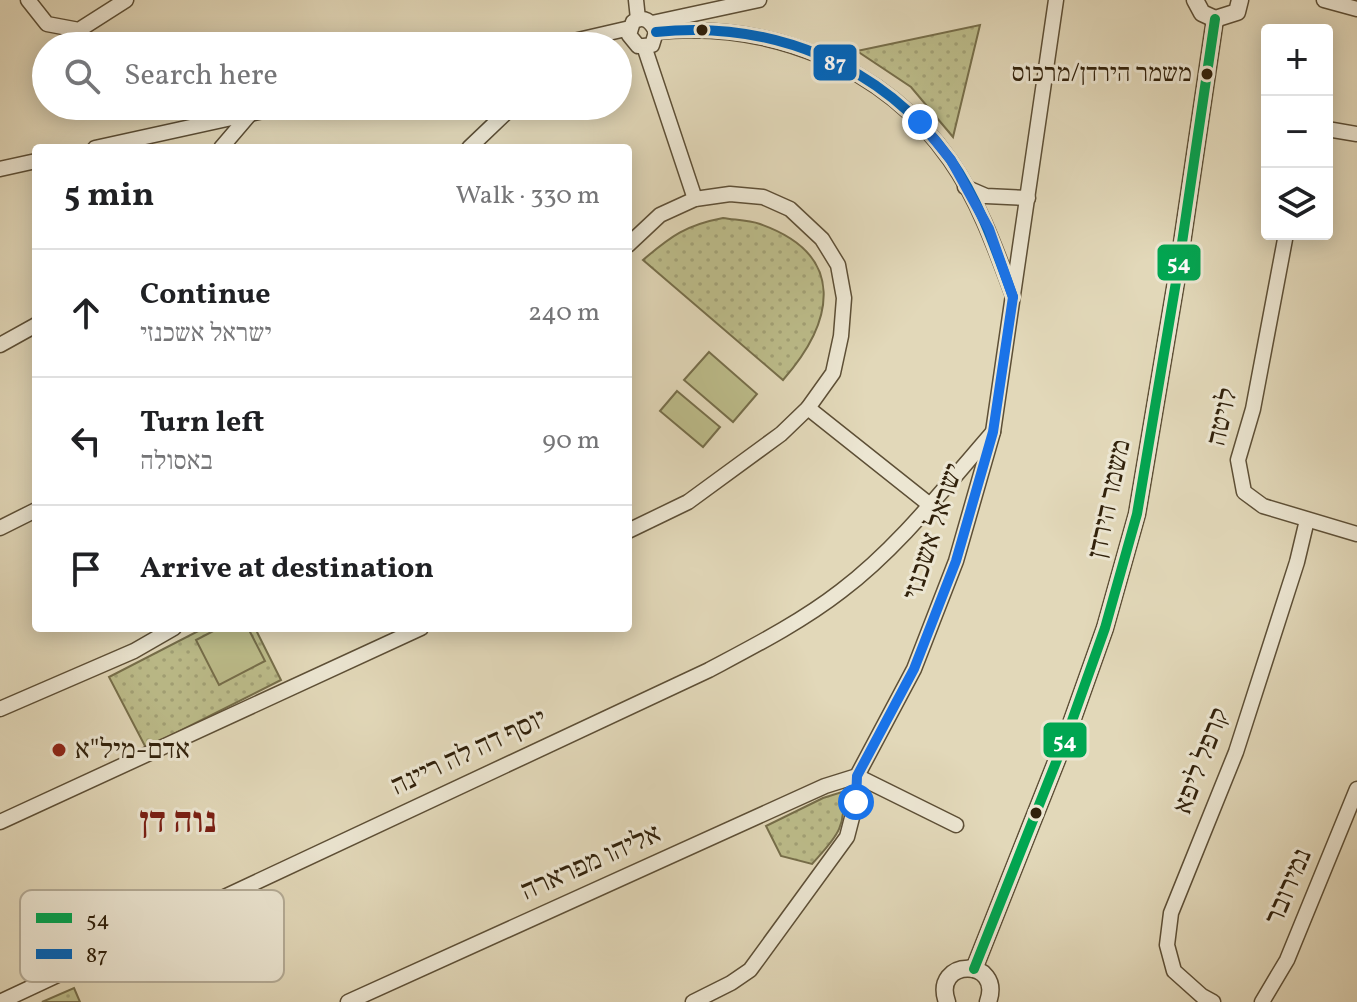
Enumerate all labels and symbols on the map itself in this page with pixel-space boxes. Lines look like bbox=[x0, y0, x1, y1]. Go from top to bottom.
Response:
unlabelled marker bbox=[694, 22, 710, 38]
line badge: 87 bbox=[812, 43, 858, 82]
text: 87 bbox=[824, 49, 846, 80]
place label: משמר הירדן/מרכוס bbox=[1012, 56, 1192, 92]
marker: משמר הירדן/מרכוס bbox=[1199, 66, 1215, 82]
route end bbox=[902, 104, 938, 140]
line badge: 54 bbox=[1156, 243, 1202, 282]
text: 54 bbox=[1167, 249, 1191, 280]
street label: לויטה bbox=[1197, 384, 1249, 450]
street label: משמר הירדן bbox=[1078, 436, 1142, 562]
street label: ישראל אשכנזי bbox=[894, 459, 974, 605]
street label: יוסף דה לה ריינה bbox=[385, 700, 553, 806]
street label: קרפל ליפא bbox=[1164, 702, 1240, 820]
line badge: 54 bbox=[1042, 721, 1088, 759]
text: 54 bbox=[1053, 727, 1077, 758]
place label: אדם-מיל"א bbox=[75, 731, 190, 770]
marker: אדם-מיל"א bbox=[50, 741, 68, 759]
route start bbox=[838, 784, 874, 820]
district label: נוה דן bbox=[139, 798, 217, 848]
unlabelled marker bbox=[1028, 805, 1044, 821]
street label: אליהו מפרארה bbox=[515, 815, 667, 911]
street label: נמירובר bbox=[1256, 843, 1322, 931]
legend bbox=[20, 890, 284, 982]
text: 54 bbox=[86, 905, 110, 936]
text: 87 bbox=[86, 941, 108, 972]

